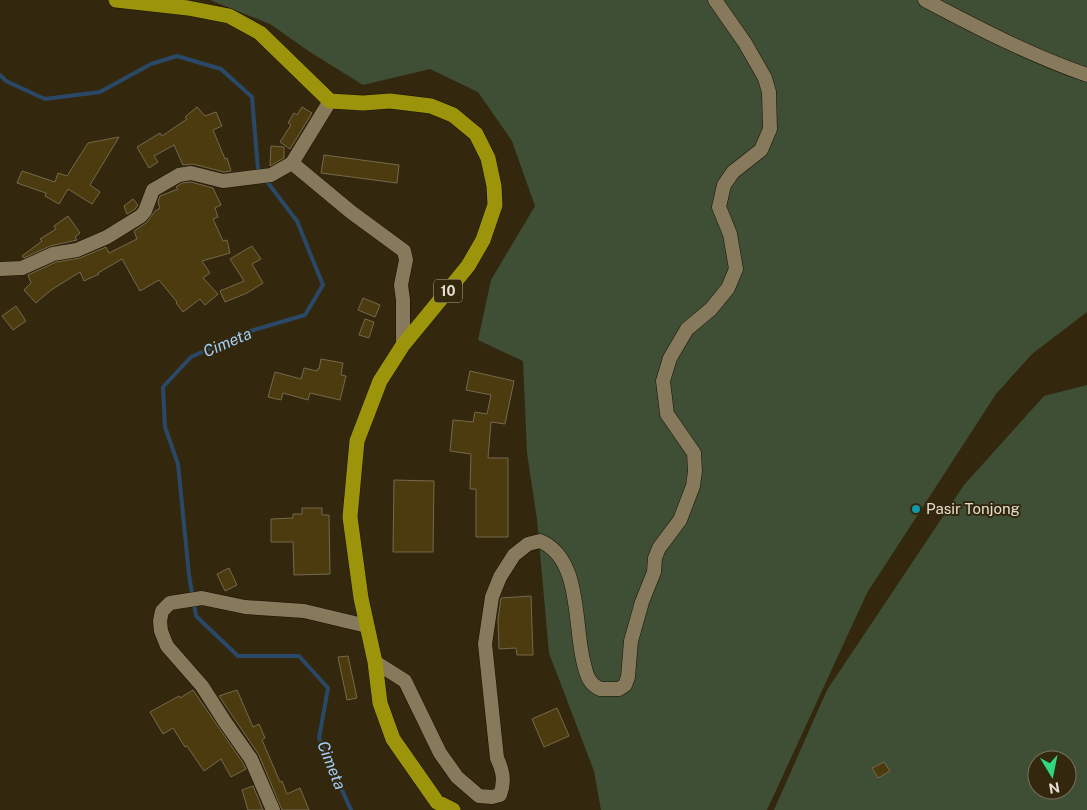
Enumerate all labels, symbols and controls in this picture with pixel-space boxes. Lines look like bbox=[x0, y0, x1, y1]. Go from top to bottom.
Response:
road number: 10 bbox=[434, 280, 462, 302]
water label: Cimeta bbox=[200, 324, 254, 361]
place label: Pasir Tonjong bbox=[926, 500, 1020, 517]
marker: Pasir Tonjong bbox=[910, 503, 922, 515]
water label: Cimeta bbox=[313, 738, 350, 792]
north arrow bbox=[1027, 750, 1077, 800]
text: N bbox=[1047, 779, 1061, 797]

